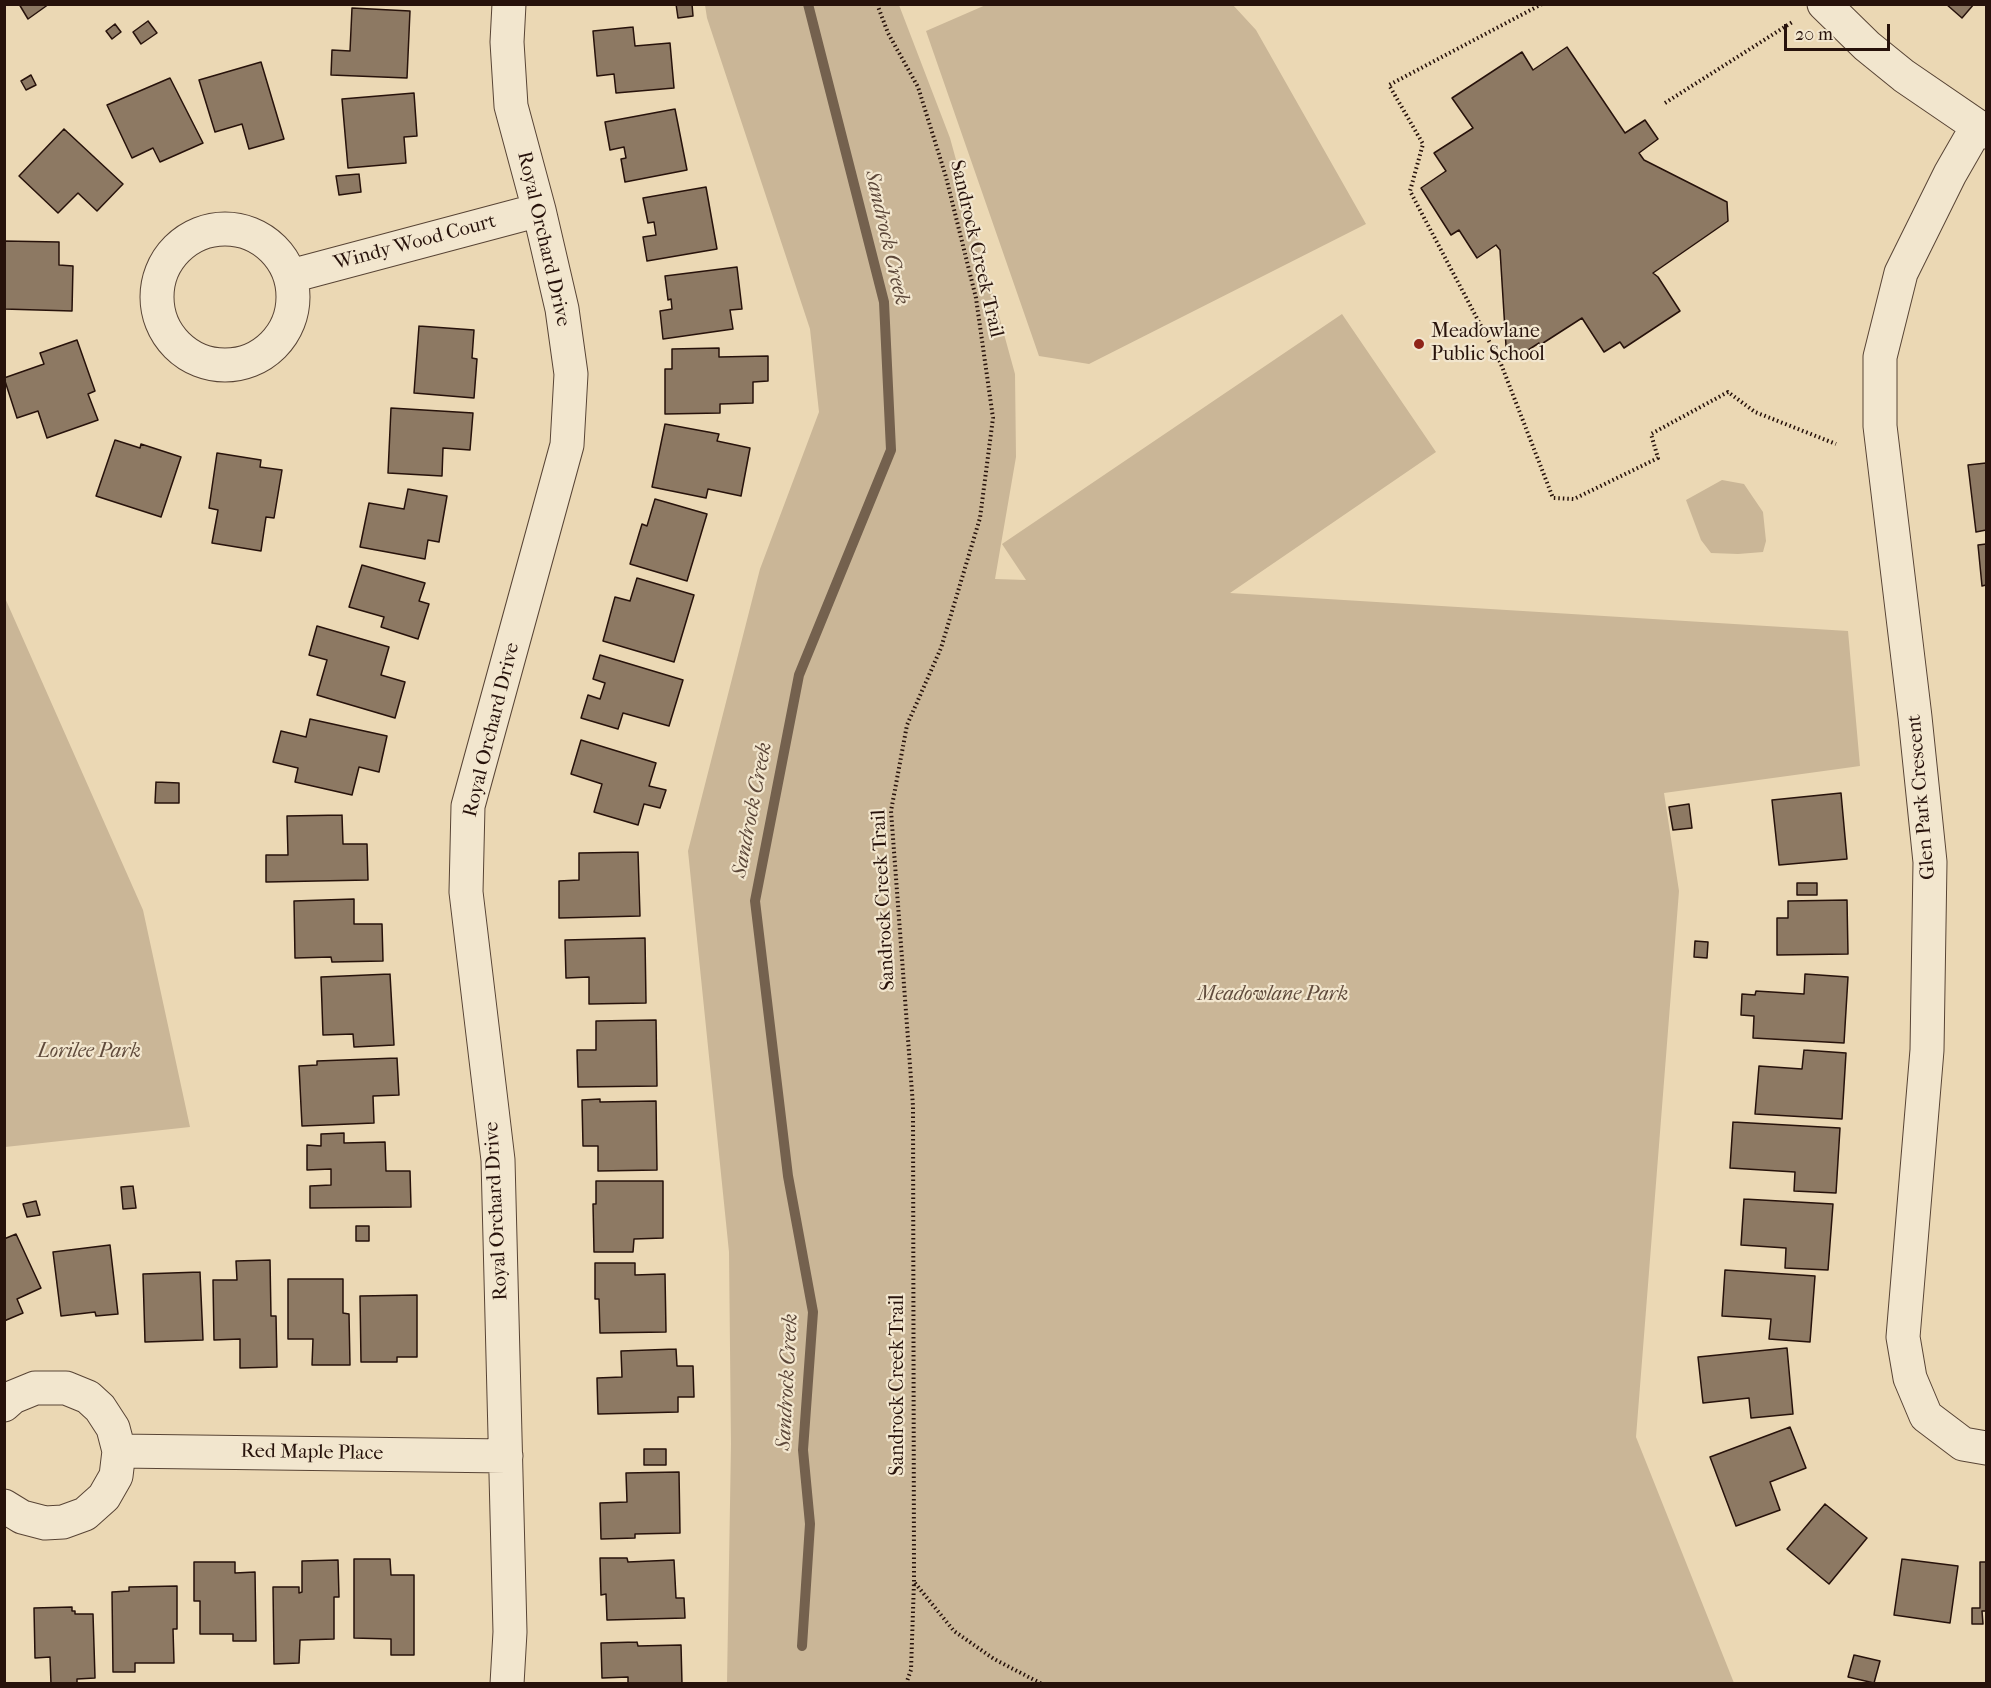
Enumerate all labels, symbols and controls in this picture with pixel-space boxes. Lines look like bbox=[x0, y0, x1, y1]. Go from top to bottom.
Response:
scale bar bbox=[1787, 12, 1894, 50]
text: 20 m bbox=[1795, 24, 1833, 45]
street label: Royal Orchard Drive bbox=[511, 149, 575, 329]
street label: Sandrock Creek Trail bbox=[944, 158, 1008, 340]
water label: Sandrock Creek bbox=[858, 168, 914, 308]
street label: Windy Wood Court bbox=[331, 210, 499, 276]
place label: Meadowlane Public School bbox=[1431, 320, 1545, 367]
marker: Meadowlane Public School bbox=[1412, 337, 1426, 351]
street label: Royal Orchard Drive bbox=[459, 640, 525, 820]
street label: Glen Park Crescent bbox=[1903, 713, 1941, 881]
water label: Sandrock Creek bbox=[728, 740, 778, 880]
street label: Sandrock Creek Trail bbox=[867, 809, 901, 991]
park label: Meadowlane Park bbox=[1198, 983, 1348, 1007]
park label: Lorilee Park bbox=[37, 1040, 141, 1064]
street label: Royal Orchard Drive bbox=[480, 1121, 514, 1301]
street label: Sandrock Creek Trail bbox=[886, 1294, 910, 1476]
water label: Sandrock Creek bbox=[772, 1313, 804, 1451]
street label: Red Maple Place bbox=[240, 1440, 384, 1466]

